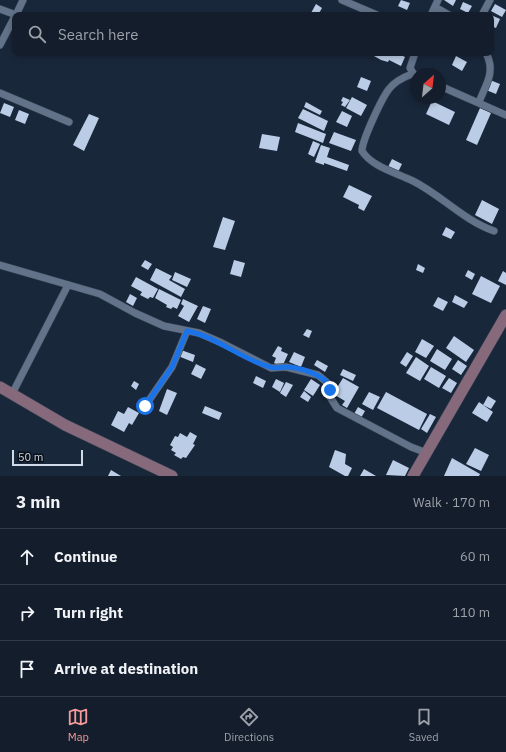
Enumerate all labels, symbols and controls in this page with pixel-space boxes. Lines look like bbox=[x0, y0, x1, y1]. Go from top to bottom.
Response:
search box bbox=[12, 12, 494, 56]
icon: search bbox=[26, 23, 48, 45]
text: Search here bbox=[58, 25, 138, 44]
north arrow bbox=[410, 68, 446, 104]
route end bbox=[321, 381, 339, 399]
route start bbox=[136, 397, 154, 415]
scale bar bbox=[12, 448, 83, 467]
text: 50 m bbox=[18, 450, 43, 464]
text: 3 min bbox=[16, 491, 60, 513]
text: Walk · 170 m bbox=[413, 494, 490, 511]
icon: ahead bbox=[16, 546, 38, 568]
text: Continue bbox=[54, 547, 118, 566]
text: 60 m bbox=[460, 548, 490, 565]
icon: right bbox=[16, 602, 38, 624]
text: Turn right bbox=[54, 603, 123, 622]
text: 110 m bbox=[452, 604, 490, 621]
icon: arrive bbox=[16, 658, 38, 680]
text: Arrive at destination bbox=[54, 659, 198, 678]
tab: Map bbox=[67, 706, 89, 744]
tab: Directions bbox=[224, 706, 274, 744]
tab: Saved bbox=[409, 706, 439, 744]

